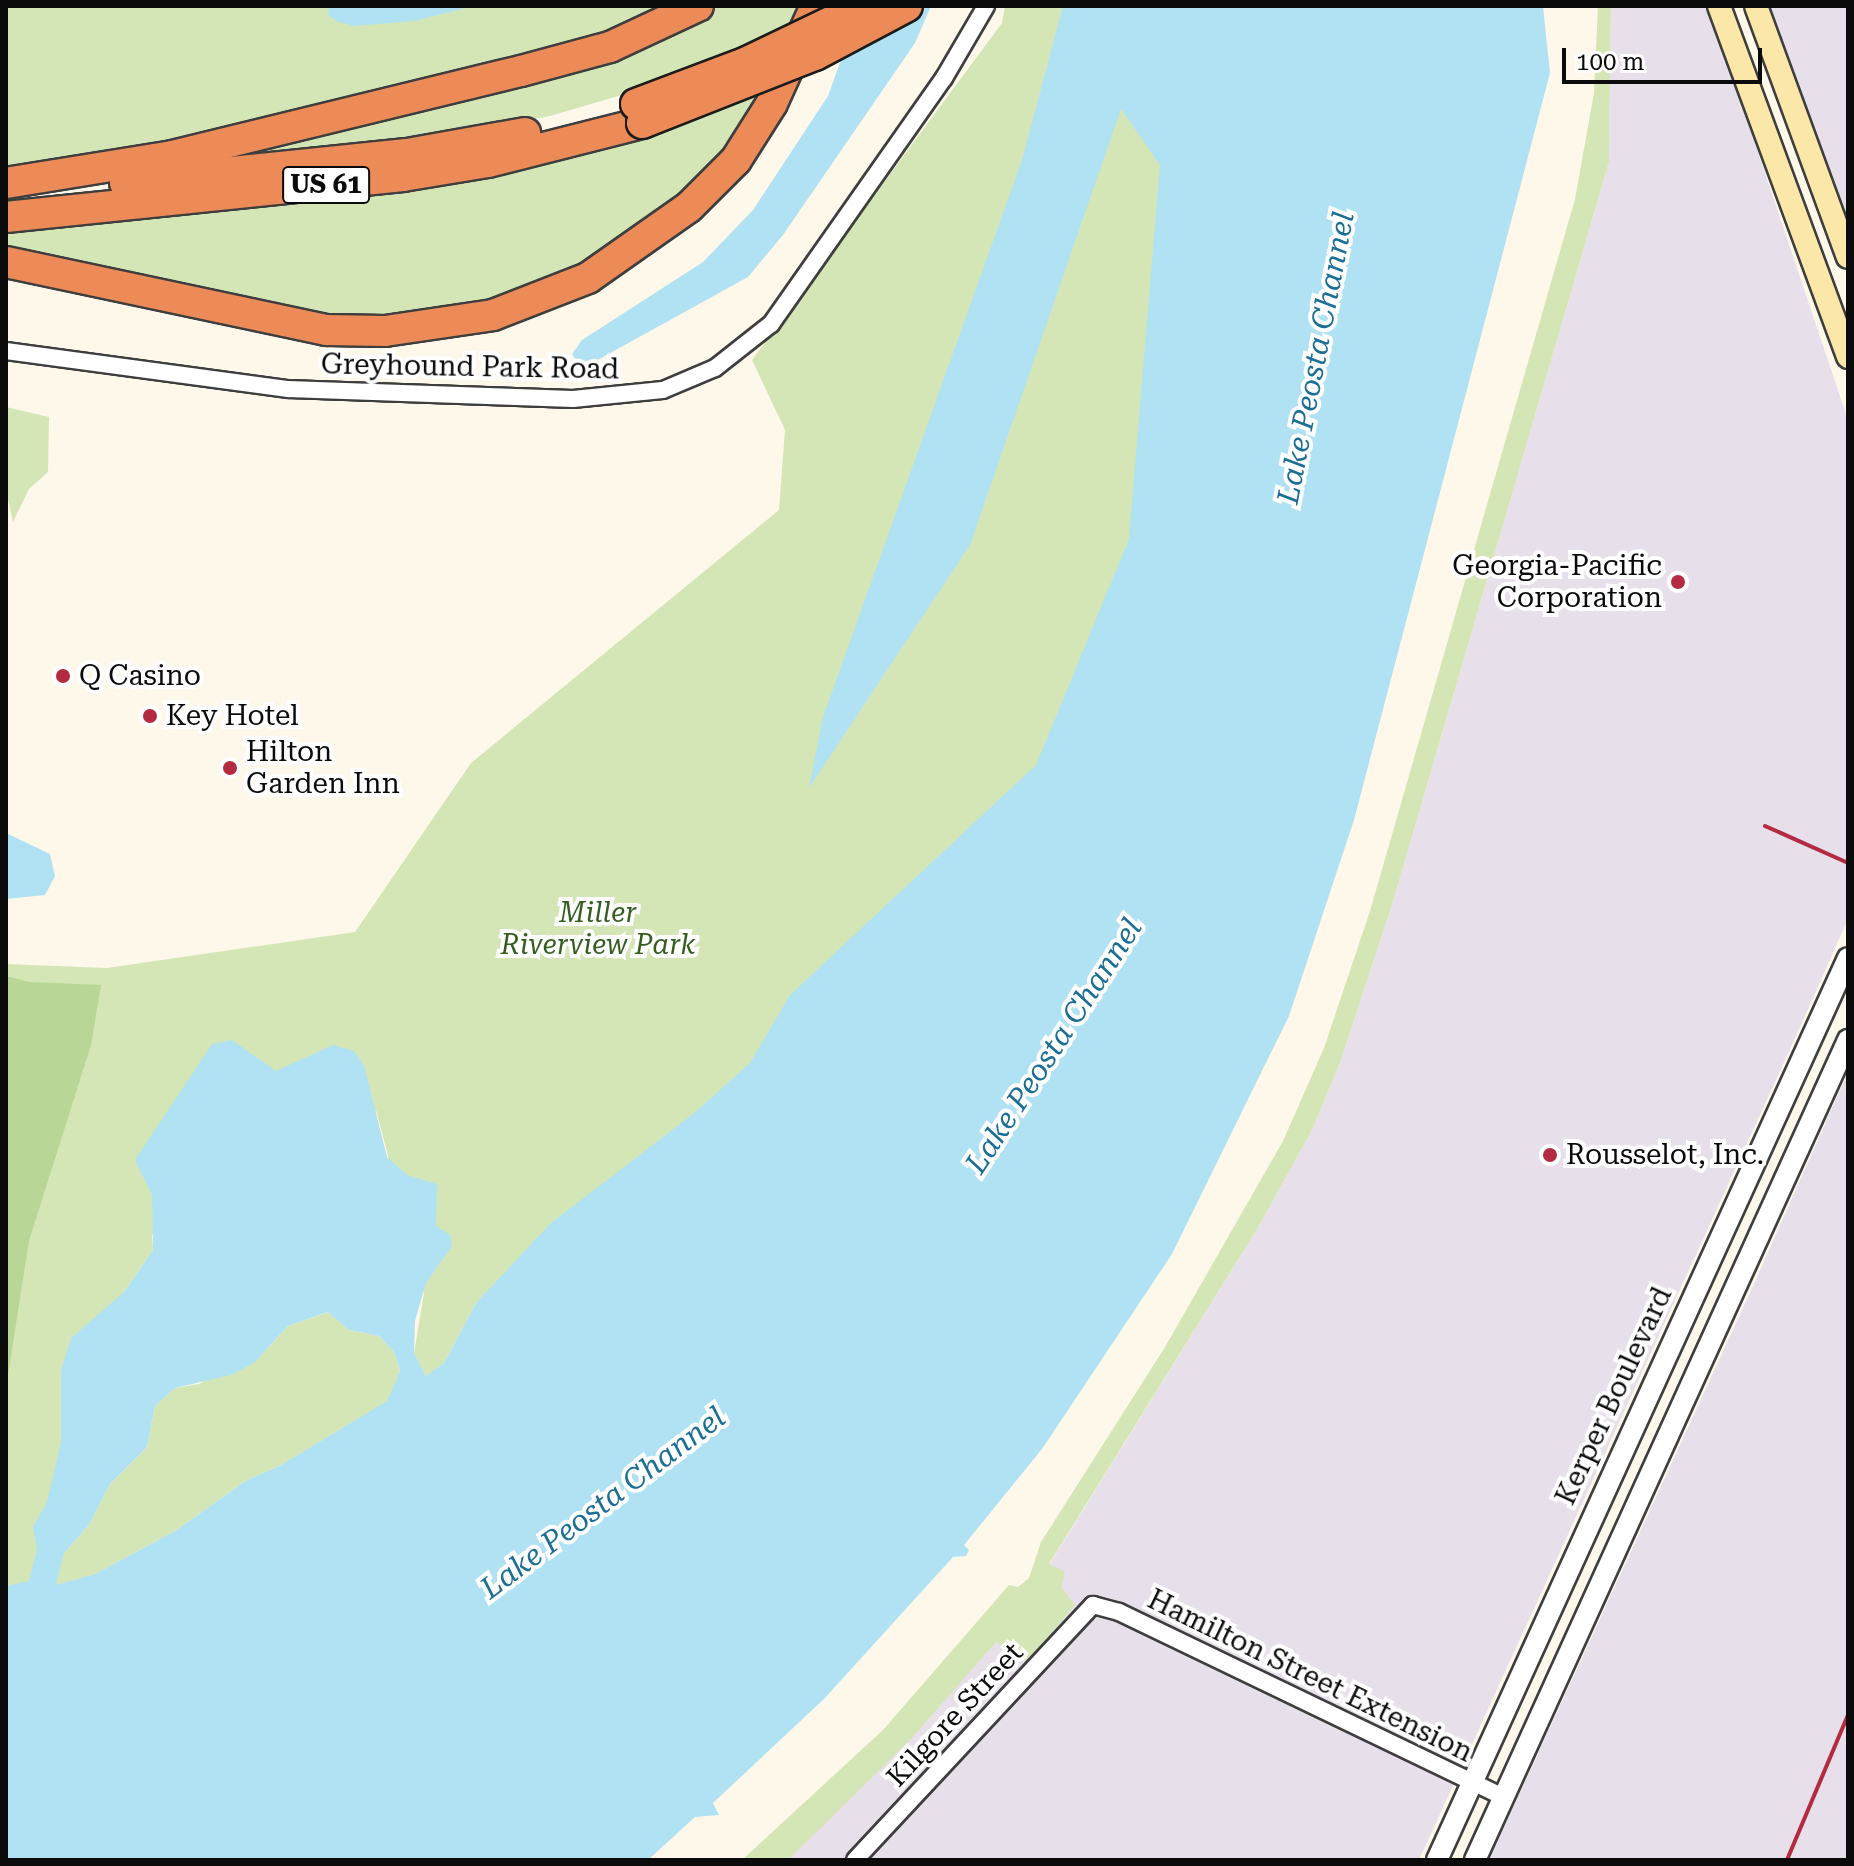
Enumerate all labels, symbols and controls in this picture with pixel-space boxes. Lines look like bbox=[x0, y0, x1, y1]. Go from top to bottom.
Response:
scale bar bbox=[1566, 32, 1766, 82]
text: 100 m bbox=[1576, 48, 1644, 76]
road number: US 61 bbox=[282, 163, 370, 207]
water label: Lake Peosta Channel bbox=[1270, 209, 1362, 507]
street label: Greyhound Park Road bbox=[321, 348, 619, 386]
place label: Georgia-Pacific Corporation bbox=[1452, 549, 1662, 615]
marker: Georgia-Pacific Corporation bbox=[1669, 573, 1687, 591]
place label: Q Casino bbox=[79, 659, 201, 693]
marker: Q Casino bbox=[54, 667, 72, 685]
place label: Key Hotel bbox=[166, 699, 299, 733]
marker: Key Hotel bbox=[141, 707, 159, 725]
place label: Hilton Garden Inn bbox=[246, 735, 400, 801]
marker: Hilton Garden Inn bbox=[221, 759, 239, 777]
park label: Miller Riverview Park bbox=[501, 896, 695, 962]
water label: Lake Peosta Channel bbox=[958, 912, 1150, 1180]
place label: Rousselot, Inc. bbox=[1566, 1138, 1764, 1172]
marker: Rousselot, Inc. bbox=[1541, 1146, 1559, 1164]
street label: Kerper Boulevard bbox=[1549, 1282, 1679, 1510]
water label: Lake Peosta Channel bbox=[474, 1399, 732, 1607]
street label: Hamilton Street Extension bbox=[1142, 1583, 1478, 1769]
street label: Kilgore Street bbox=[880, 1636, 1030, 1794]

